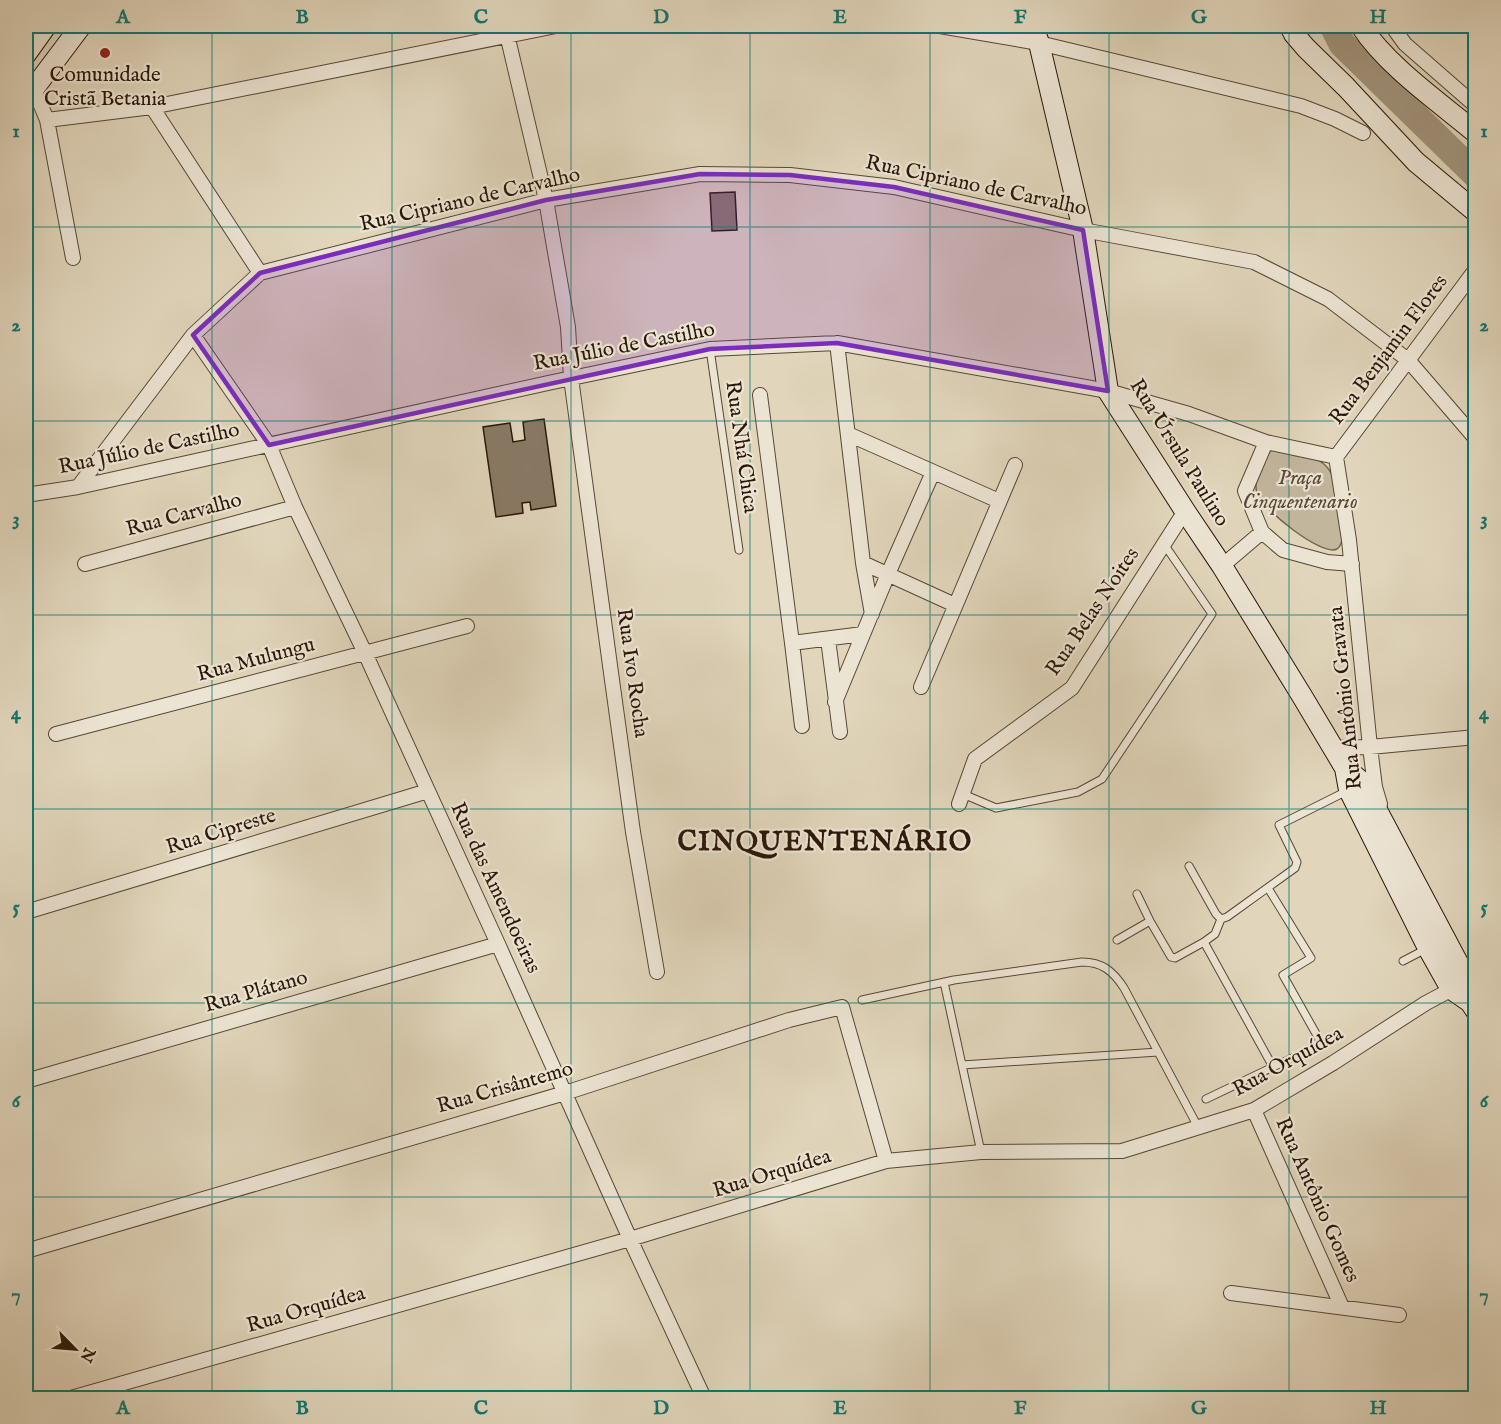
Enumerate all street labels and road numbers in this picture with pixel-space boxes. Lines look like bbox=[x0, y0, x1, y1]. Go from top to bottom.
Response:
street label: Rua Cipriano de Carvalho bbox=[863, 149, 1089, 223]
street label: Rua Cipriano de Carvalho bbox=[357, 161, 583, 239]
street label: Rua Benjamin Flores bbox=[1324, 269, 1454, 431]
street label: Rua Júlio de Castilho bbox=[531, 316, 717, 378]
street label: Rua Úrsula Paulino bbox=[1123, 374, 1235, 532]
street label: Rua Nhá Chica bbox=[718, 379, 764, 516]
street label: Rua Júlio de Castilho bbox=[56, 417, 242, 481]
street label: Rua Carvalho bbox=[123, 487, 245, 543]
street label: Rua Belas Noites bbox=[1040, 543, 1146, 681]
street label: Rua Antônio Gravata bbox=[1323, 604, 1369, 791]
street label: Rua Ivo Rocha bbox=[610, 607, 655, 740]
street label: Rua Mulungu bbox=[194, 631, 318, 689]
street label: Rua das Amendoeiras bbox=[444, 798, 546, 978]
street label: Rua Cipreste bbox=[163, 802, 280, 862]
street label: Rua Plátano bbox=[201, 964, 311, 1020]
street label: Rua Orquídea bbox=[1228, 1020, 1349, 1103]
street label: Rua Crisântemo bbox=[434, 1056, 576, 1120]
street label: Rua Antônio Gomes bbox=[1268, 1113, 1366, 1287]
street label: Rua Orquídea bbox=[710, 1143, 835, 1205]
street label: Rua Orquídea bbox=[244, 1280, 369, 1340]

